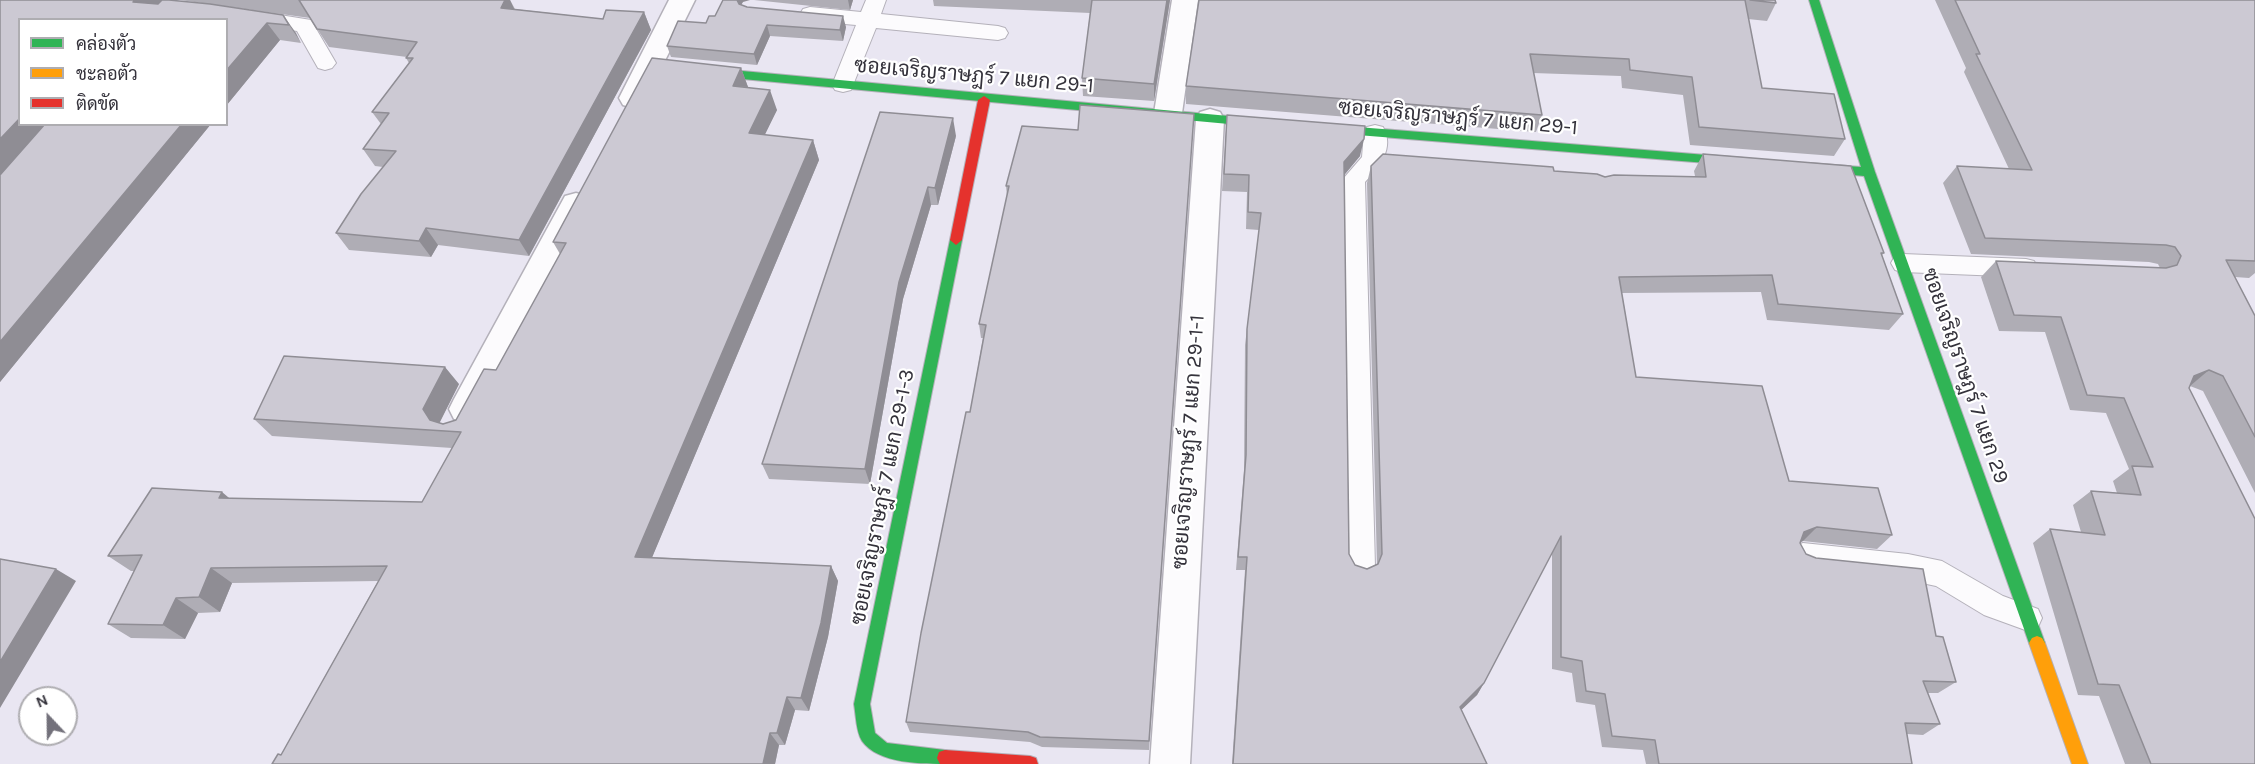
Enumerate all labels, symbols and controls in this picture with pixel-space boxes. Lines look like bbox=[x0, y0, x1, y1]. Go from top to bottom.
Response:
legend bbox=[18, 18, 228, 126]
text: คล่องตัว bbox=[76, 33, 136, 55]
street label: ซอยเจริญราษฎร์ 7 แยก 29-1 bbox=[853, 53, 1095, 99]
text: ชะลอตัว bbox=[76, 63, 138, 85]
text: ติดขัด bbox=[76, 93, 119, 115]
street label: ซอยเจริญราษฎร์ 7 แยก 29-1 bbox=[1337, 95, 1579, 141]
street label: ซอยเจริญราษฎร์ 7 แยก 29 bbox=[1916, 265, 2014, 487]
street label: ซอยเจริญราษฎร์ 7 แยก 29-1-1 bbox=[1168, 314, 1210, 570]
street label: ซอยเจริญราษฎร์ 7 แยก 29-1-3 bbox=[846, 367, 920, 627]
north arrow bbox=[18, 686, 78, 746]
text: N bbox=[33, 690, 51, 712]

